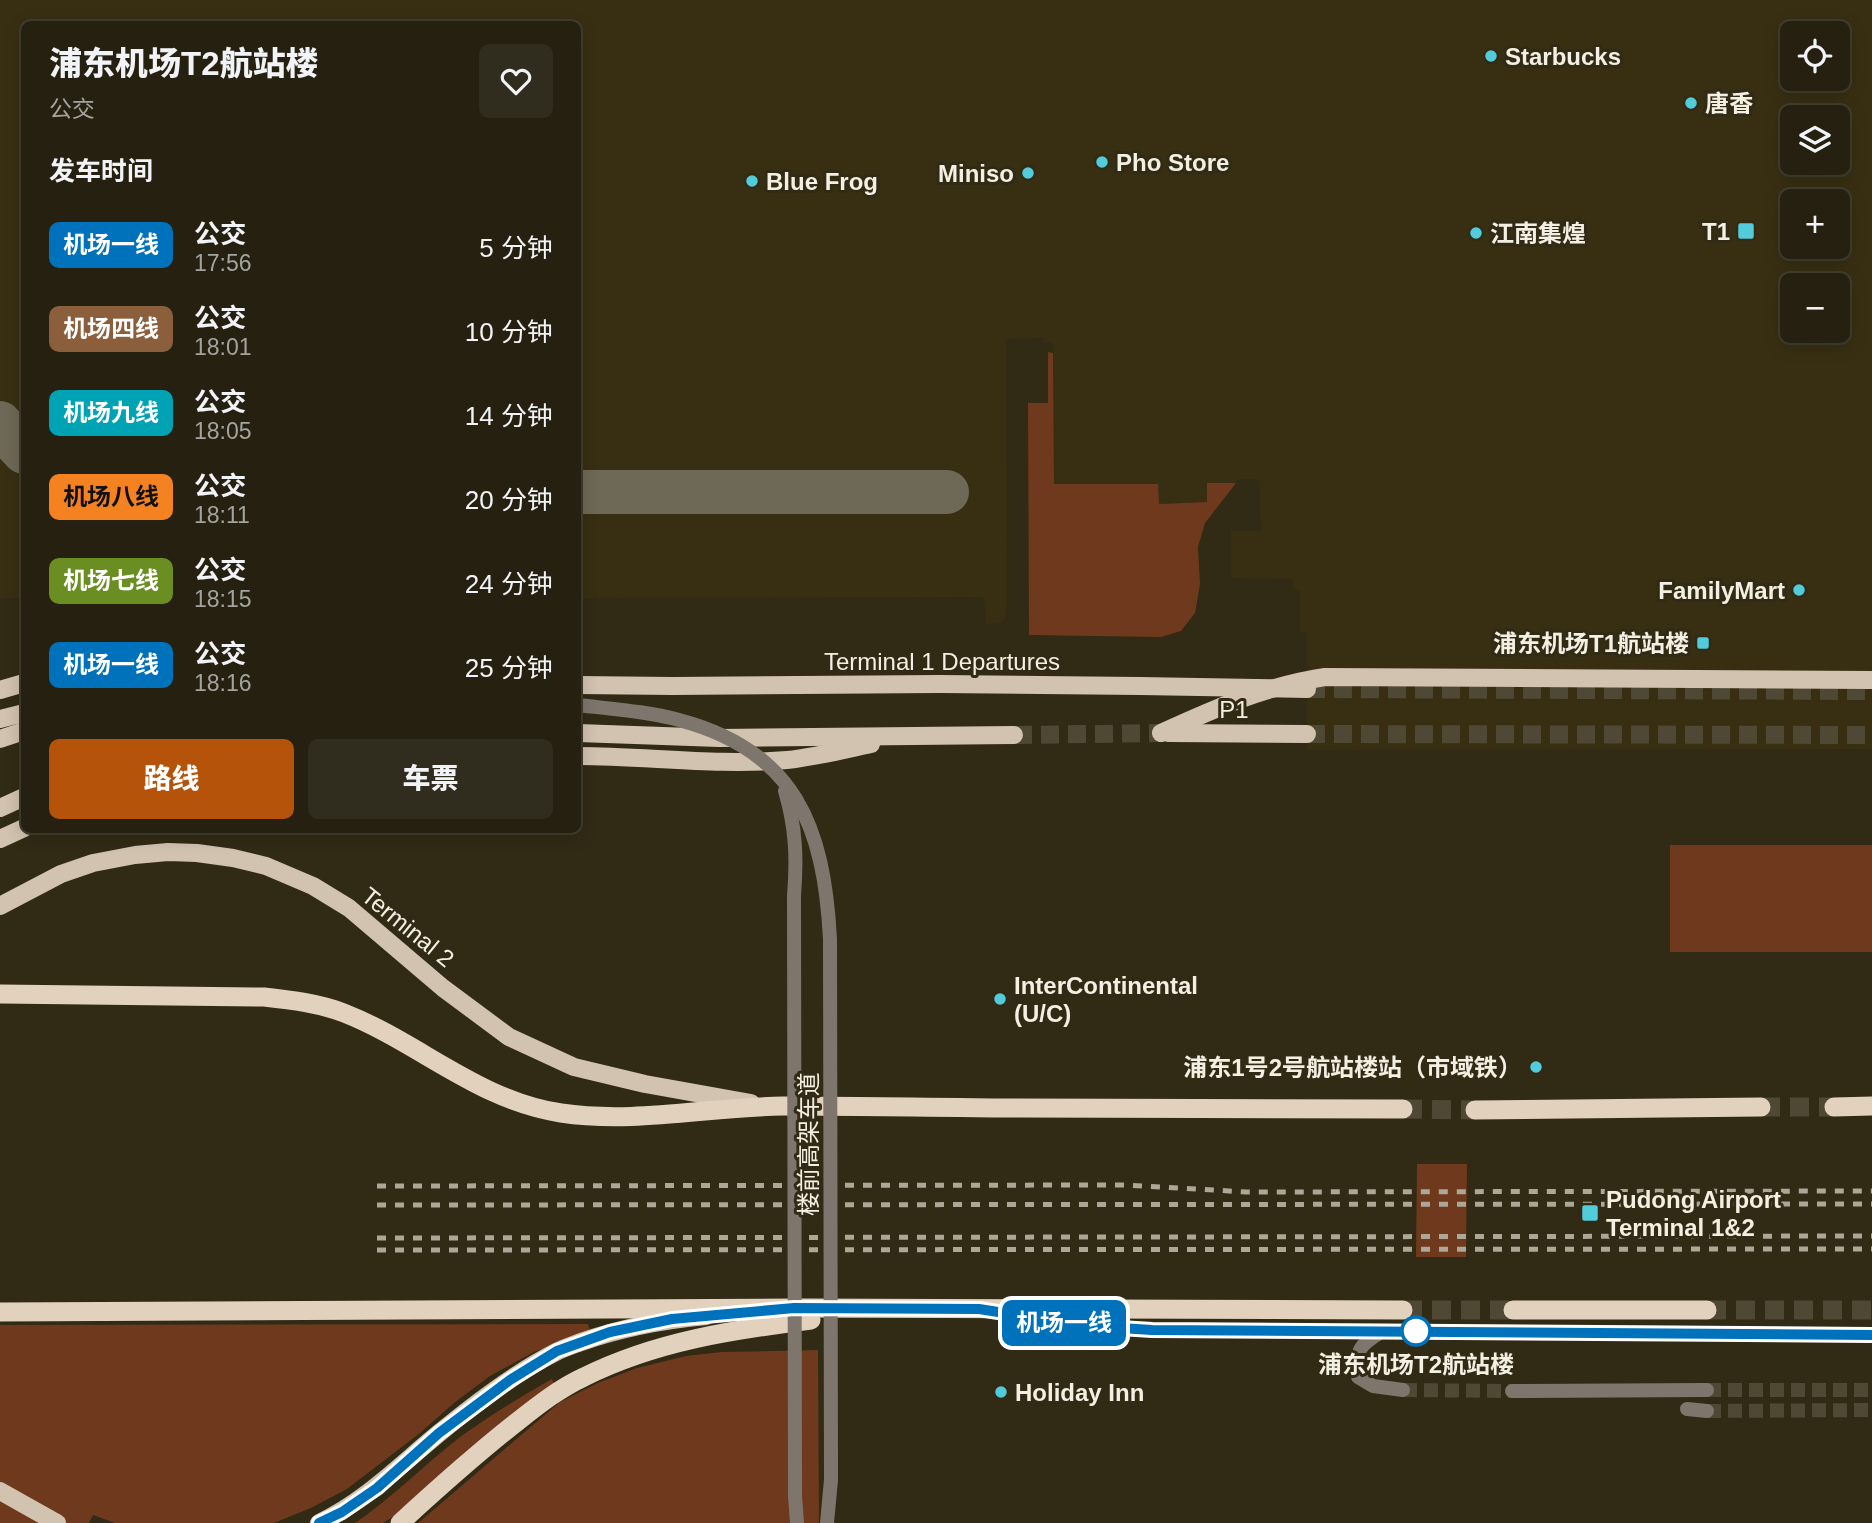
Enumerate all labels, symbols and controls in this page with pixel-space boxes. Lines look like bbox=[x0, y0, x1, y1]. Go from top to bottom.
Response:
map controls bbox=[1780, 21, 1850, 343]
button: locate bbox=[1780, 21, 1850, 91]
place label: Starbucks bbox=[1505, 43, 1621, 70]
button: heart bbox=[479, 44, 553, 118]
text: 浦东机场T2航站楼 bbox=[49, 45, 319, 82]
marker: Starbucks bbox=[1483, 48, 1499, 64]
place label: 唐香 bbox=[1705, 90, 1753, 117]
marker: 唐香 bbox=[1683, 95, 1699, 111]
text: 公交 bbox=[49, 96, 95, 122]
button: layers bbox=[1780, 105, 1850, 175]
place label: Pho Store bbox=[1116, 149, 1229, 176]
marker: Pho Store bbox=[1094, 154, 1110, 170]
text: 发车时间 bbox=[49, 156, 153, 186]
place label: Miniso bbox=[938, 160, 1014, 187]
marker: Miniso bbox=[1020, 165, 1036, 181]
place label: Blue Frog bbox=[766, 168, 878, 195]
marker: Blue Frog bbox=[744, 173, 760, 189]
button: + bbox=[1780, 189, 1850, 259]
place label: T1 bbox=[1702, 218, 1730, 245]
text: 公交 bbox=[194, 219, 246, 249]
place label: 江南集煌 bbox=[1490, 220, 1586, 247]
marker: T1 bbox=[1736, 221, 1756, 241]
marker: 江南集煌 bbox=[1468, 225, 1484, 241]
text: 机场一线 bbox=[63, 231, 159, 258]
text: 5 分钟 bbox=[479, 233, 553, 263]
text: 17:56 bbox=[194, 250, 252, 276]
button: − bbox=[1780, 273, 1850, 343]
text: 公交 bbox=[194, 303, 246, 333]
text: 机场四线 bbox=[63, 315, 159, 342]
text: 10 分钟 bbox=[465, 317, 553, 347]
text: 18:01 bbox=[194, 334, 252, 360]
text: 公交 bbox=[194, 387, 246, 417]
text: 机场九线 bbox=[63, 399, 159, 426]
text: 14 分钟 bbox=[465, 401, 553, 431]
text: 18:05 bbox=[194, 418, 252, 444]
text: 公交 bbox=[194, 471, 246, 501]
text: 机场八线 bbox=[63, 483, 159, 510]
text: 20 分钟 bbox=[465, 485, 553, 515]
text: 18:11 bbox=[194, 502, 250, 528]
text: 公交 bbox=[194, 555, 246, 585]
text: 机场七线 bbox=[63, 567, 159, 594]
text: 24 分钟 bbox=[465, 569, 553, 599]
place label: FamilyMart bbox=[1658, 577, 1785, 604]
marker: FamilyMart bbox=[1791, 582, 1807, 598]
text: 18:15 bbox=[194, 586, 252, 612]
place label: 浦东机场T1航站楼 bbox=[1493, 630, 1689, 657]
marker: 浦东机场T1航站楼 bbox=[1695, 635, 1711, 651]
text: 公交 bbox=[194, 639, 246, 669]
street label: Terminal 1 Departures bbox=[824, 648, 1060, 675]
text: 机场一线 bbox=[63, 651, 159, 678]
text: 25 分钟 bbox=[465, 653, 553, 683]
text: 18:16 bbox=[194, 670, 252, 696]
street label: P1 bbox=[1219, 696, 1249, 723]
button: 路线 bbox=[49, 739, 294, 819]
button: 车票 bbox=[308, 739, 553, 819]
street label: Terminal 2 bbox=[356, 882, 460, 972]
place label: InterContinental (U/C) bbox=[1014, 972, 1198, 1027]
marker: InterContinental (U/C) bbox=[992, 991, 1008, 1007]
place label: 浦东1号2号航站楼站（市域铁） bbox=[1183, 1054, 1522, 1081]
marker: 浦东1号2号航站楼站（市域铁） bbox=[1528, 1059, 1544, 1075]
street label: 楼前高架车道 bbox=[795, 1072, 822, 1216]
place label: Pudong Airport Terminal 1&2 bbox=[1606, 1186, 1781, 1241]
marker: Pudong Airport Terminal 1&2 bbox=[1580, 1203, 1600, 1223]
line badge: 机场一线 bbox=[1015, 1300, 1113, 1346]
text: 机场一线 bbox=[1016, 1309, 1112, 1336]
marker: 浦东机场T2航站楼 bbox=[1401, 1316, 1431, 1346]
place label: 浦东机场T2航站楼 bbox=[1318, 1351, 1514, 1378]
place label: Holiday Inn bbox=[1015, 1379, 1144, 1406]
marker: Holiday Inn bbox=[993, 1384, 1009, 1400]

